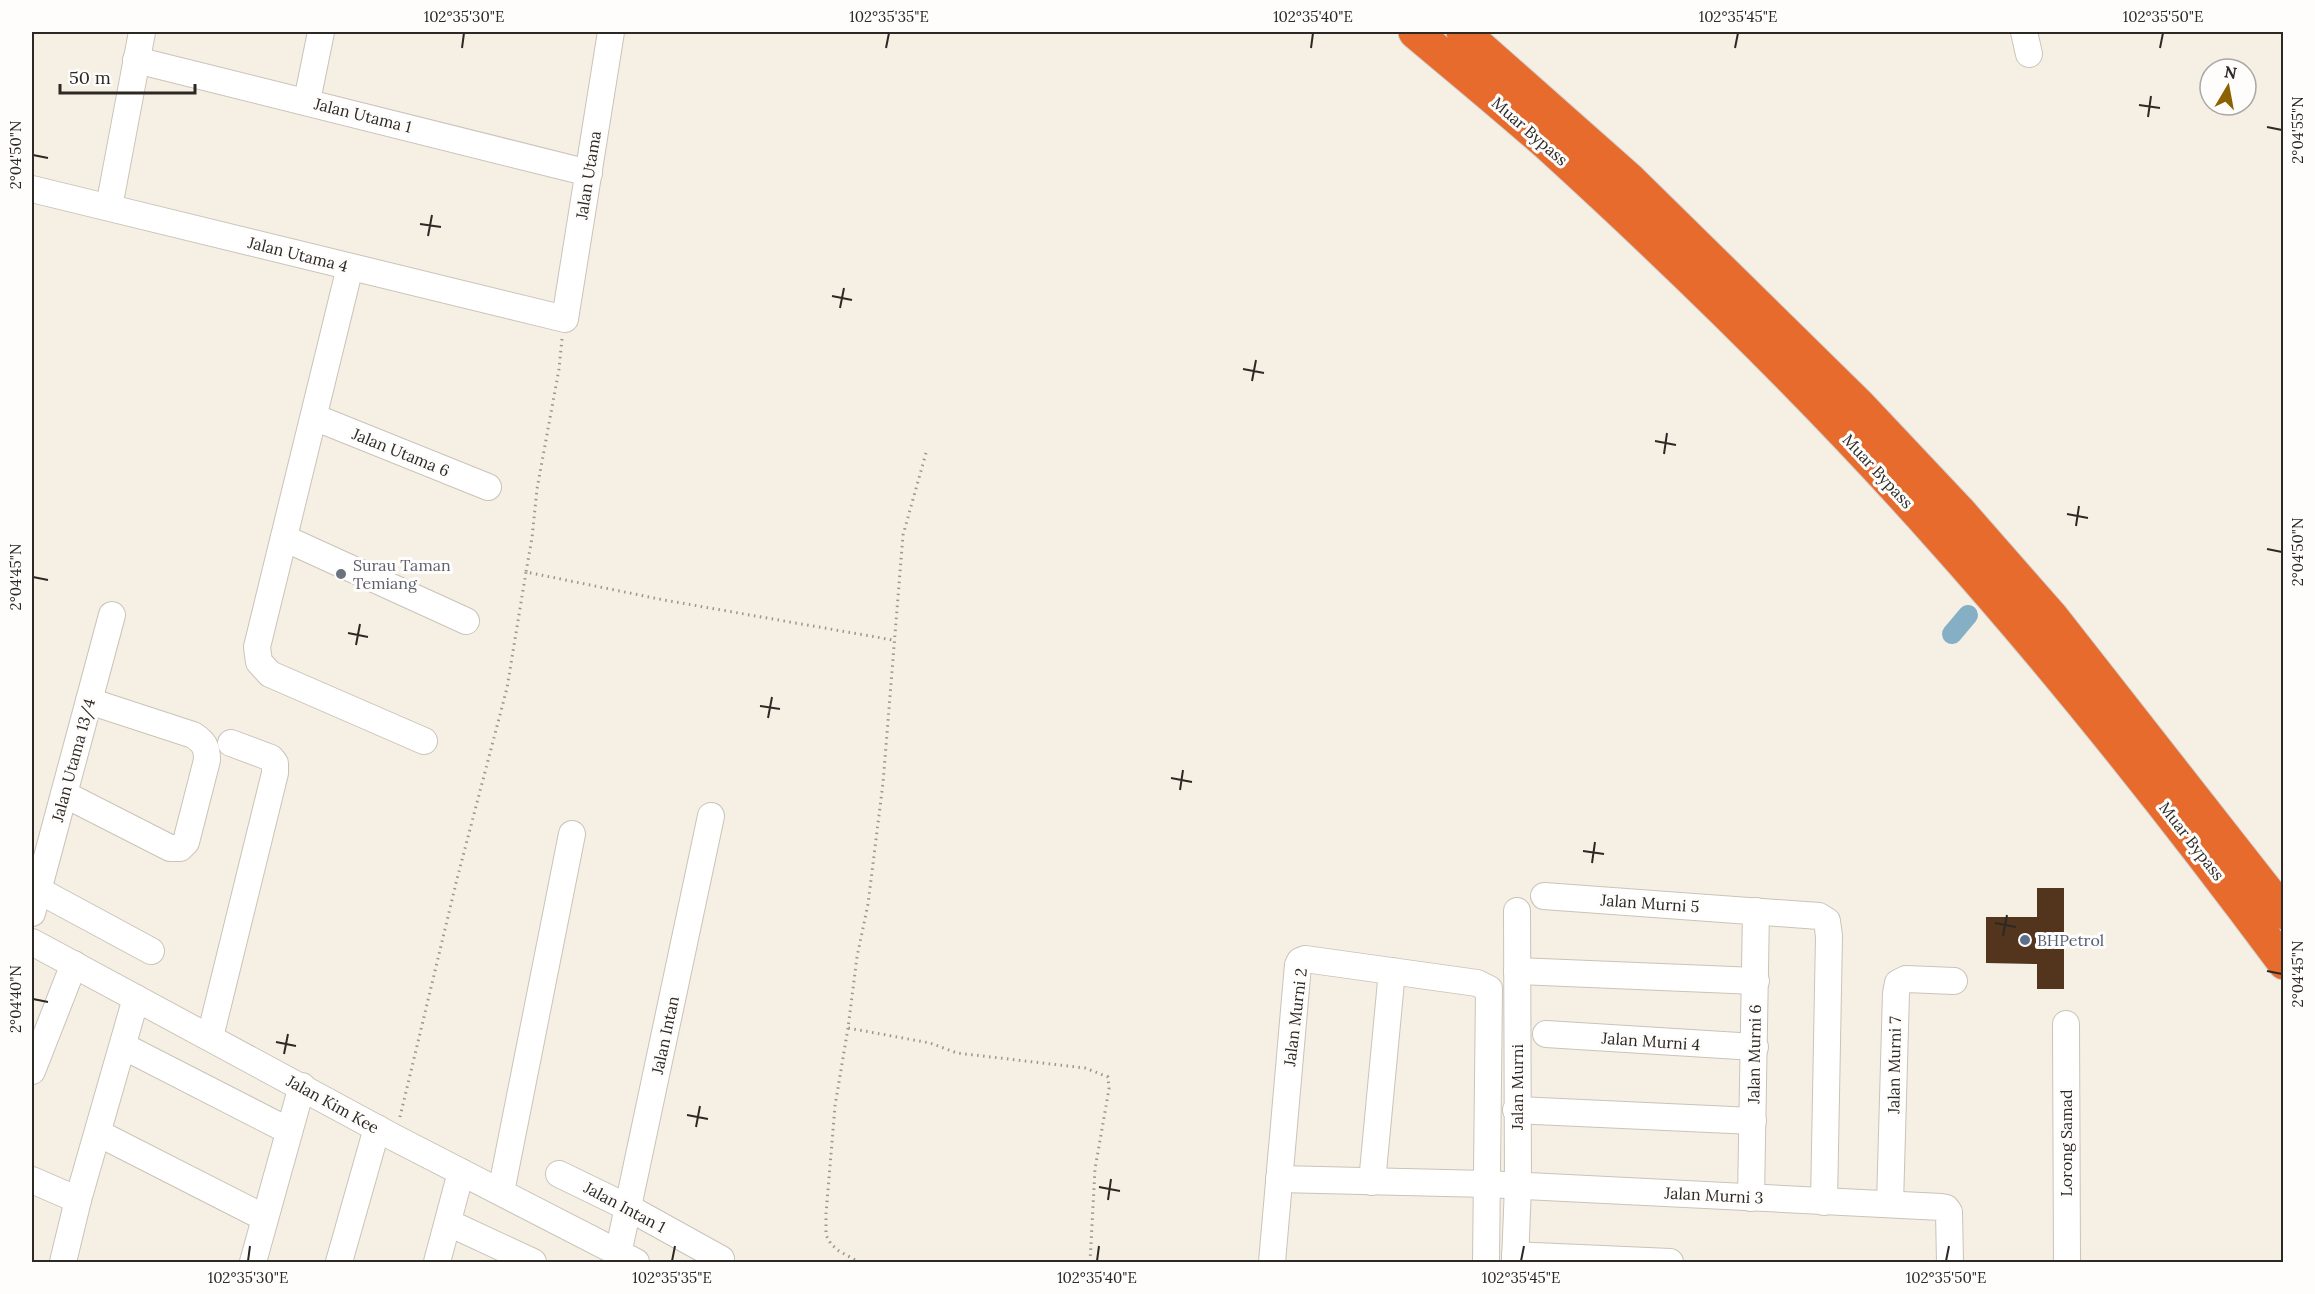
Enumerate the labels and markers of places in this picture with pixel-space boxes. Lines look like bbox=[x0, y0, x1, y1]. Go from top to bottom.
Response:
place label: Surau Taman Temiang bbox=[353, 555, 451, 593]
marker: Surau Taman Temiang bbox=[334, 567, 348, 581]
place label: BHPetrol bbox=[2037, 930, 2104, 950]
marker: BHPetrol bbox=[2018, 933, 2032, 947]

